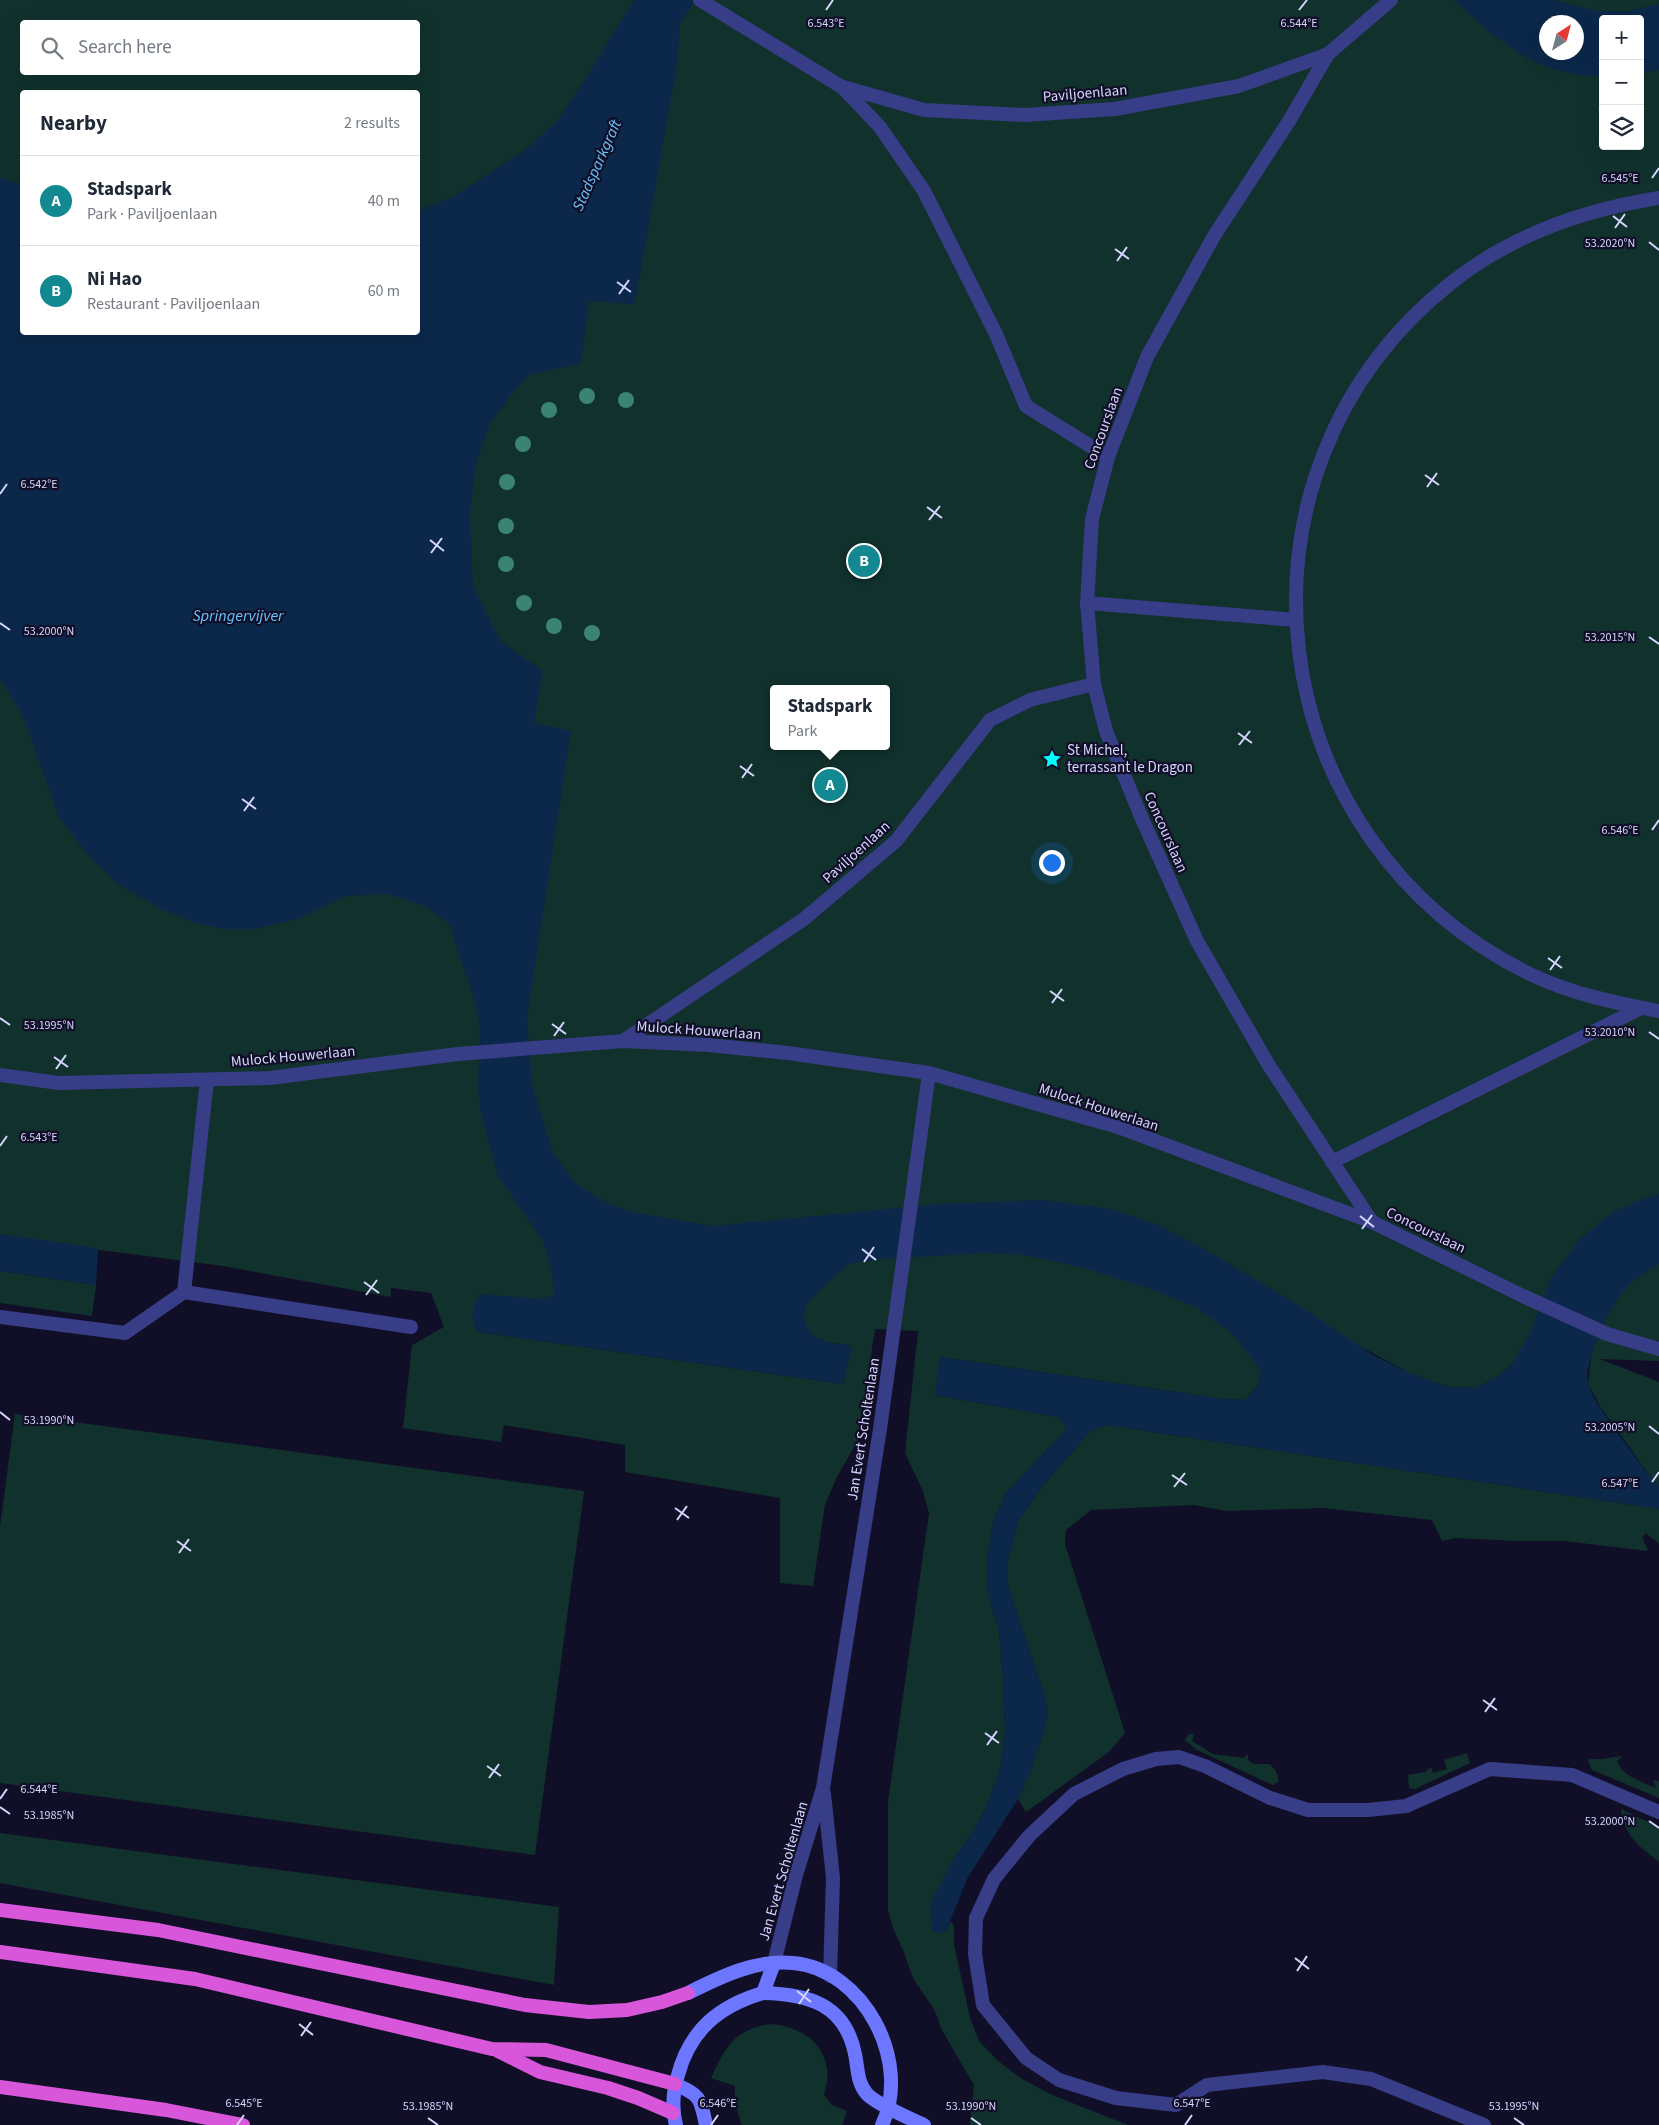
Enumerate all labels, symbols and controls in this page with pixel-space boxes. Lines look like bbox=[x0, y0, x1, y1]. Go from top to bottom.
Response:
text: 6.543°E bbox=[807, 15, 845, 32]
text: 6.544°E bbox=[1280, 15, 1318, 32]
north arrow bbox=[1539, 15, 1584, 60]
map controls bbox=[1599, 15, 1644, 150]
button: + bbox=[1599, 15, 1644, 60]
search box bbox=[20, 20, 420, 75]
icon: search bbox=[38, 34, 66, 62]
text: Search here bbox=[78, 34, 172, 61]
button: − bbox=[1599, 60, 1644, 105]
street label: Paviljoenlaan bbox=[1042, 79, 1128, 108]
button: layers bbox=[1599, 105, 1644, 150]
text: Nearby bbox=[40, 108, 107, 138]
text: 2 results bbox=[344, 112, 400, 134]
water label: Stadsparkgraft bbox=[567, 115, 627, 215]
text: 6.545°E bbox=[1601, 170, 1639, 187]
text: Stadspark bbox=[87, 176, 172, 203]
text: A bbox=[51, 190, 61, 212]
text: 40 m bbox=[368, 190, 400, 212]
text: Park · Paviljoenlaan bbox=[87, 203, 218, 225]
text: 53.2020°N bbox=[1585, 235, 1635, 252]
text: Ni Hao bbox=[87, 266, 142, 293]
text: B bbox=[51, 280, 61, 302]
text: 60 m bbox=[368, 280, 400, 302]
text: Restaurant · Paviljoenlaan bbox=[87, 293, 260, 315]
street label: Concourslaan bbox=[1079, 384, 1128, 472]
text: 6.542°E bbox=[20, 476, 58, 493]
pin: B bbox=[848, 542, 880, 580]
water label: Springervijver bbox=[192, 605, 285, 627]
text: 53.2000°N bbox=[24, 623, 74, 640]
text: 53.2015°N bbox=[1585, 629, 1635, 646]
popup bbox=[770, 685, 890, 750]
text: Stadspark bbox=[788, 693, 872, 720]
text: Park bbox=[788, 720, 817, 742]
place label: St Michel, terrassant le Dragon bbox=[1067, 740, 1193, 778]
place icon: St Michel, terrassant le Dragon bbox=[1041, 748, 1063, 770]
pin: A bbox=[814, 766, 846, 804]
street label: Concourslaan bbox=[1138, 789, 1193, 876]
street label: Paviljoenlaan bbox=[818, 816, 895, 889]
text: 6.546°E bbox=[1601, 822, 1639, 839]
your location bbox=[1039, 850, 1065, 876]
street label: Mulock Houwerlaan bbox=[636, 1016, 762, 1045]
text: 53.1995°N bbox=[24, 1017, 74, 1034]
text: 53.2010°N bbox=[1585, 1024, 1635, 1041]
street label: Mulock Houwerlaan bbox=[230, 1041, 356, 1072]
street label: Mulock Houwerlaan bbox=[1036, 1078, 1161, 1137]
text: 6.543°E bbox=[20, 1129, 58, 1146]
street label: Concourslaan bbox=[1382, 1202, 1469, 1259]
street label: Jan Evert Scholtenlaan bbox=[842, 1356, 885, 1502]
text: 53.1990°N bbox=[24, 1412, 74, 1429]
text: 53.2005°N bbox=[1585, 1419, 1635, 1436]
text: 6.547°E bbox=[1601, 1475, 1639, 1492]
text: 6.544°E bbox=[20, 1781, 58, 1798]
street label: Jan Evert Scholtenlaan bbox=[754, 1799, 813, 1943]
text: 53.1985°N bbox=[24, 1807, 74, 1824]
text: 53.2000°N bbox=[1585, 1813, 1635, 1830]
text: 6.545°E bbox=[225, 2095, 263, 2112]
text: 6.546°E bbox=[699, 2095, 737, 2112]
text: 6.547°E bbox=[1173, 2095, 1211, 2112]
text: 53.1985°N bbox=[403, 2098, 453, 2115]
text: 53.1990°N bbox=[946, 2098, 996, 2115]
text: 53.1995°N bbox=[1489, 2098, 1539, 2115]

